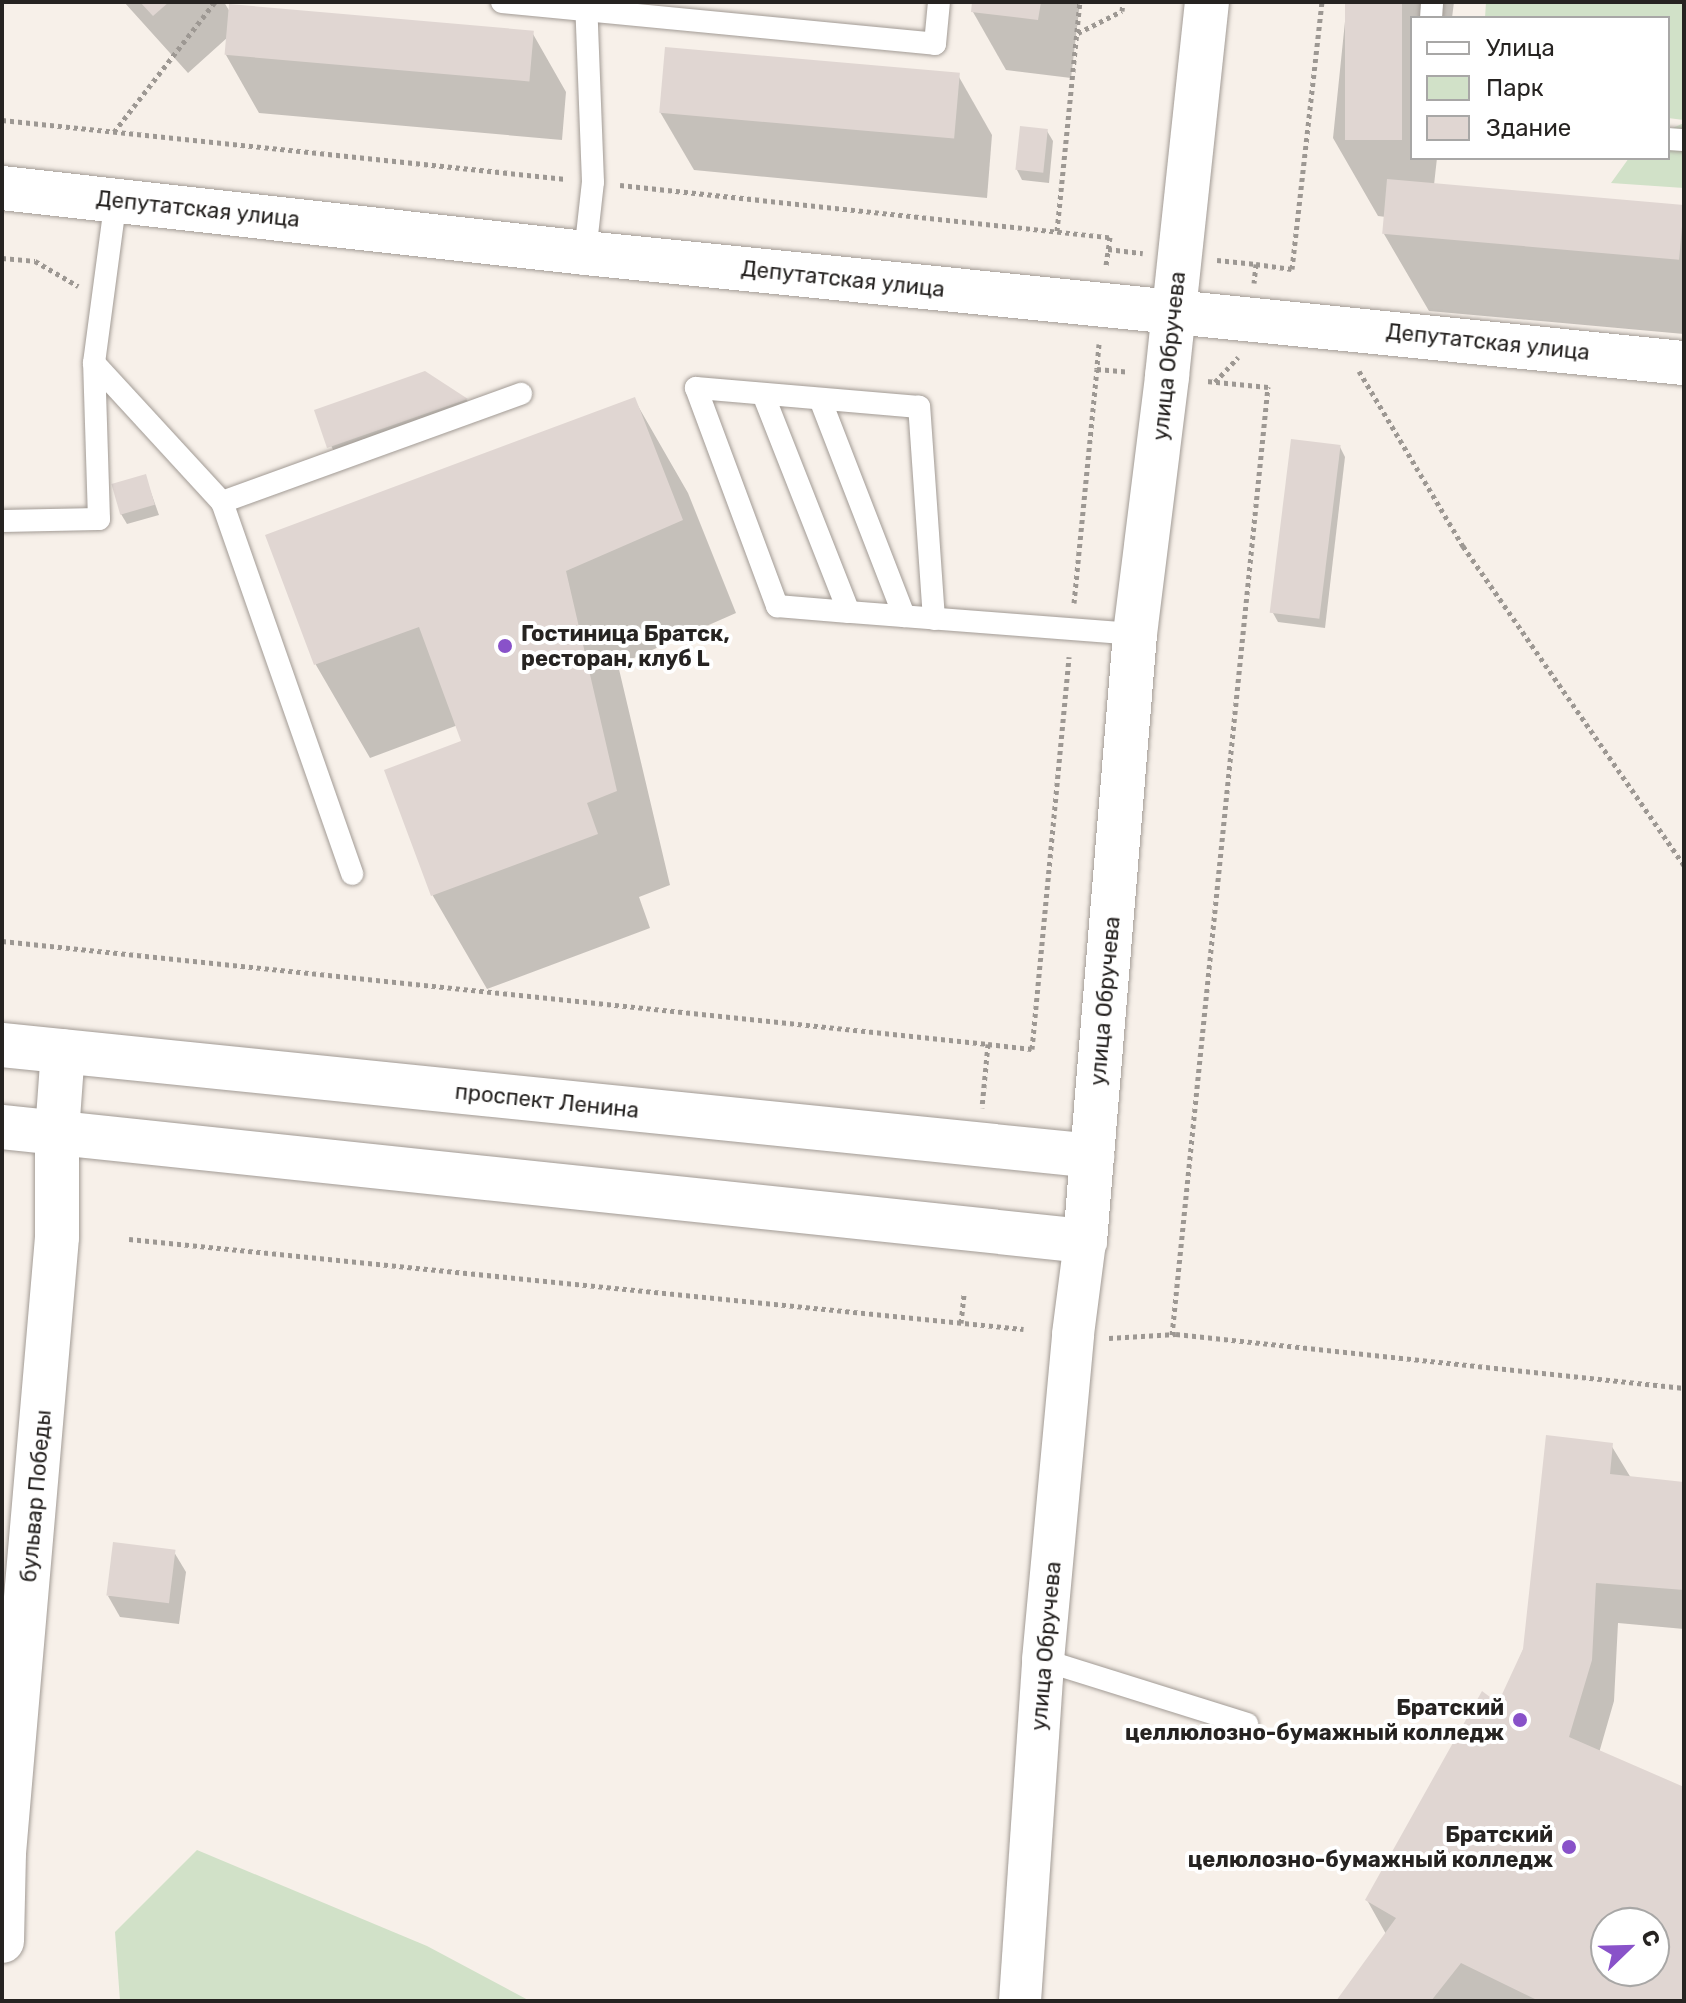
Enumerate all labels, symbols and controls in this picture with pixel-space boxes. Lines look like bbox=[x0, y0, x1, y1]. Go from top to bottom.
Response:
legend bbox=[1410, 16, 1670, 160]
text: Улица bbox=[1486, 34, 1555, 62]
text: Парк bbox=[1486, 74, 1544, 102]
text: Здание bbox=[1486, 114, 1571, 142]
street label: Депутатская улица bbox=[95, 185, 301, 233]
street label: Депутатская улица bbox=[740, 255, 946, 303]
street label: улица Обручева bbox=[1147, 270, 1191, 442]
street label: Депутатская улица bbox=[1385, 318, 1591, 366]
place label: Гостиница Братск, ресторан, клуб L bbox=[521, 620, 730, 672]
marker: Гостиница Братск, ресторан, клуб L bbox=[496, 637, 514, 655]
street label: улица Обручева bbox=[1084, 915, 1126, 1087]
street label: проспект Ленина bbox=[454, 1078, 640, 1124]
street label: бульвар Победы bbox=[15, 1409, 57, 1583]
street label: улица Обручева bbox=[1025, 1560, 1067, 1732]
place label: Братский целлюлозно-бумажный колледж bbox=[1125, 1694, 1504, 1746]
marker: Братский целлюлозно-бумажный колледж bbox=[1511, 1711, 1529, 1729]
place label: Братский целюлозно-бумажный колледж bbox=[1188, 1821, 1553, 1872]
marker: Братский целюлозно-бумажный колледж bbox=[1560, 1838, 1578, 1856]
north arrow bbox=[1590, 1907, 1670, 1987]
text: С bbox=[1635, 1926, 1666, 1951]

